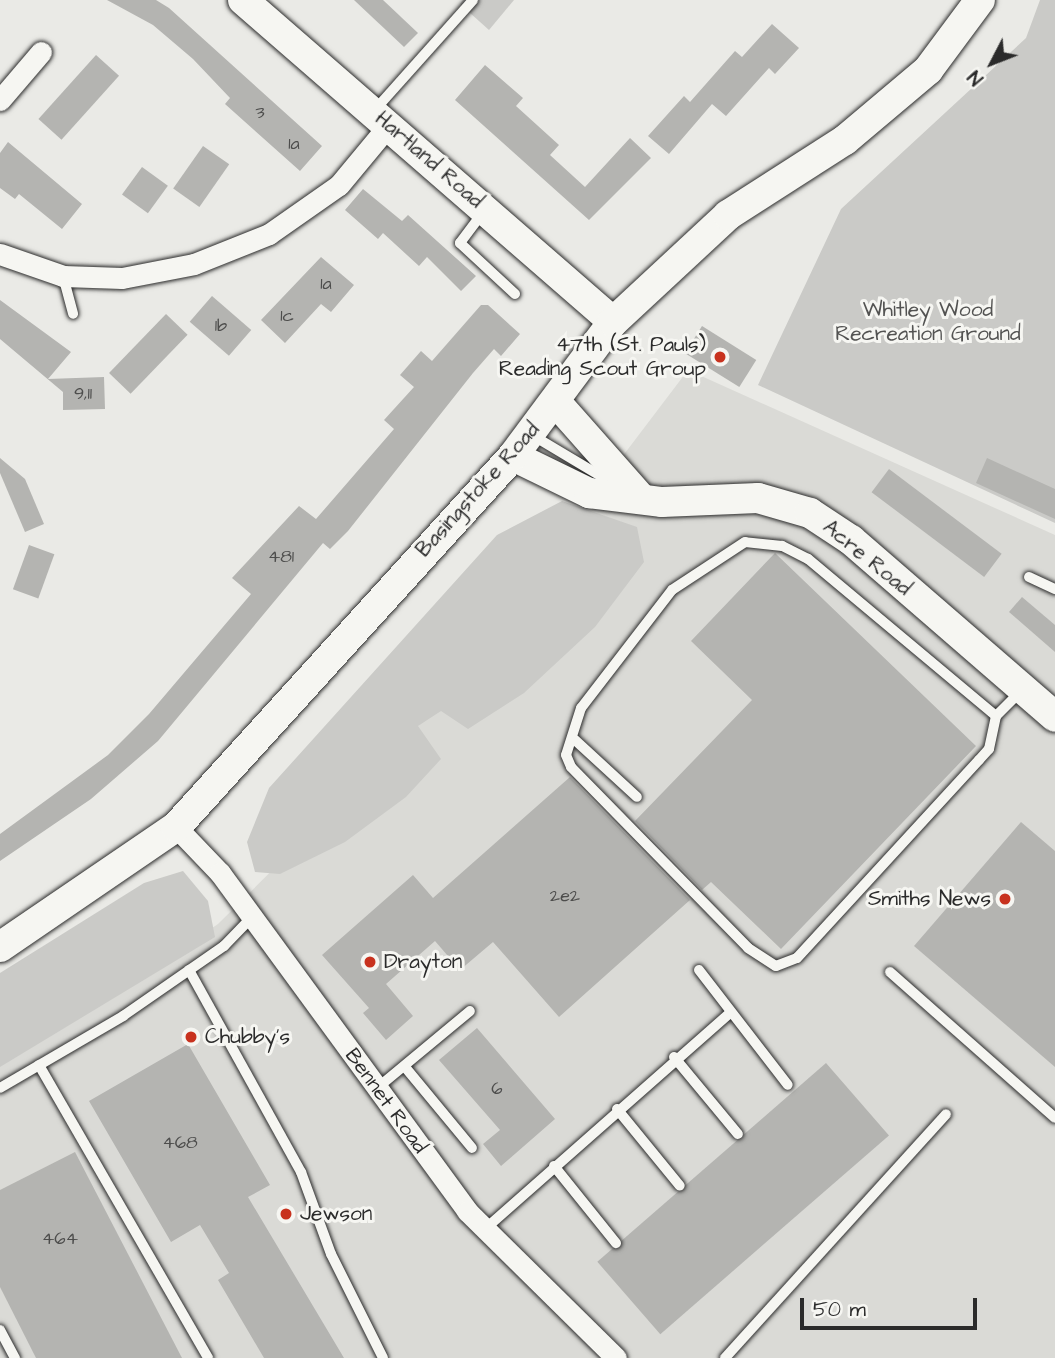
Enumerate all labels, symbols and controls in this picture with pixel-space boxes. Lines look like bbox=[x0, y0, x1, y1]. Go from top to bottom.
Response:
north arrow bbox=[957, 28, 1027, 98]
text: N bbox=[962, 64, 990, 91]
house number: 3 bbox=[255, 102, 265, 124]
street label: Hartland Road bbox=[370, 106, 488, 214]
house number: 1a bbox=[288, 133, 300, 155]
house number: 1a bbox=[320, 273, 332, 295]
park label: Whitley Wood Recreation Ground bbox=[835, 297, 1021, 347]
house number: 1c bbox=[280, 305, 294, 327]
house number: 1b bbox=[215, 315, 227, 337]
place label: 47th (St. Pauls) Reading Scout Group bbox=[499, 332, 706, 382]
marker: 47th (St. Pauls) Reading Scout Group bbox=[712, 349, 728, 365]
house number: 9,11 bbox=[74, 383, 92, 405]
street label: Basingstoke Road bbox=[411, 418, 545, 562]
street label: Acre Road bbox=[818, 515, 916, 601]
house number: 481 bbox=[268, 546, 294, 568]
house number: 2e2 bbox=[550, 885, 580, 907]
place label: Smiths News bbox=[868, 886, 991, 912]
marker: Smiths News bbox=[997, 891, 1013, 907]
place label: Drayton bbox=[384, 949, 462, 975]
marker: Drayton bbox=[362, 954, 378, 970]
place label: Chubby's bbox=[205, 1024, 290, 1050]
marker: Chubby's bbox=[183, 1029, 199, 1045]
street label: Bennet Road bbox=[339, 1044, 433, 1158]
house number: 6 bbox=[491, 1078, 503, 1100]
house number: 468 bbox=[162, 1132, 198, 1154]
place label: Jewson bbox=[300, 1201, 372, 1227]
marker: Jewson bbox=[278, 1206, 294, 1222]
house number: 464 bbox=[42, 1228, 78, 1250]
scale bar bbox=[803, 1284, 980, 1328]
text: 50 m bbox=[813, 1295, 866, 1324]

